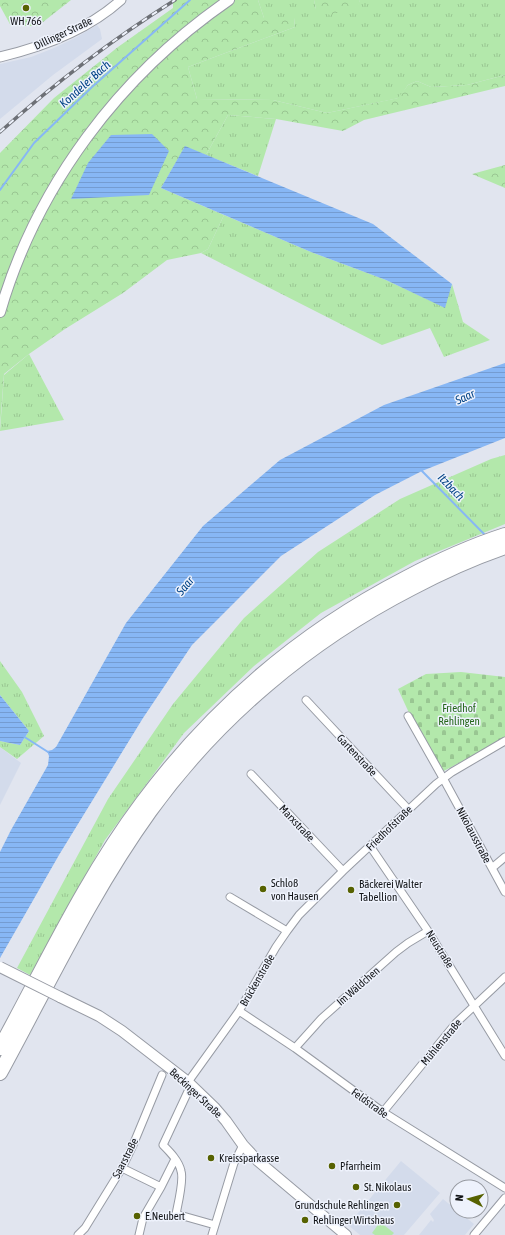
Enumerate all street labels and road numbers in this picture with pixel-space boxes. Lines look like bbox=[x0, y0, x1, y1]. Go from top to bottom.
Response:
street label: Dillinger Straße bbox=[32, 14, 94, 52]
street label: Gartenstraße bbox=[335, 732, 379, 778]
street label: Marxstraße bbox=[277, 802, 317, 844]
street label: Friedhofstraße bbox=[364, 803, 414, 853]
street label: Nikolausstraße bbox=[454, 805, 494, 865]
street label: Neustraße bbox=[424, 928, 456, 970]
street label: Brückenstraße bbox=[237, 952, 277, 1008]
street label: Im Wäldchen bbox=[334, 964, 382, 1008]
street label: Mühlenstraße bbox=[418, 1016, 464, 1068]
street label: Beckinger Straße bbox=[167, 1066, 225, 1120]
street label: Feldstraße bbox=[349, 1086, 391, 1120]
street label: Saarstraße bbox=[110, 1136, 140, 1180]

